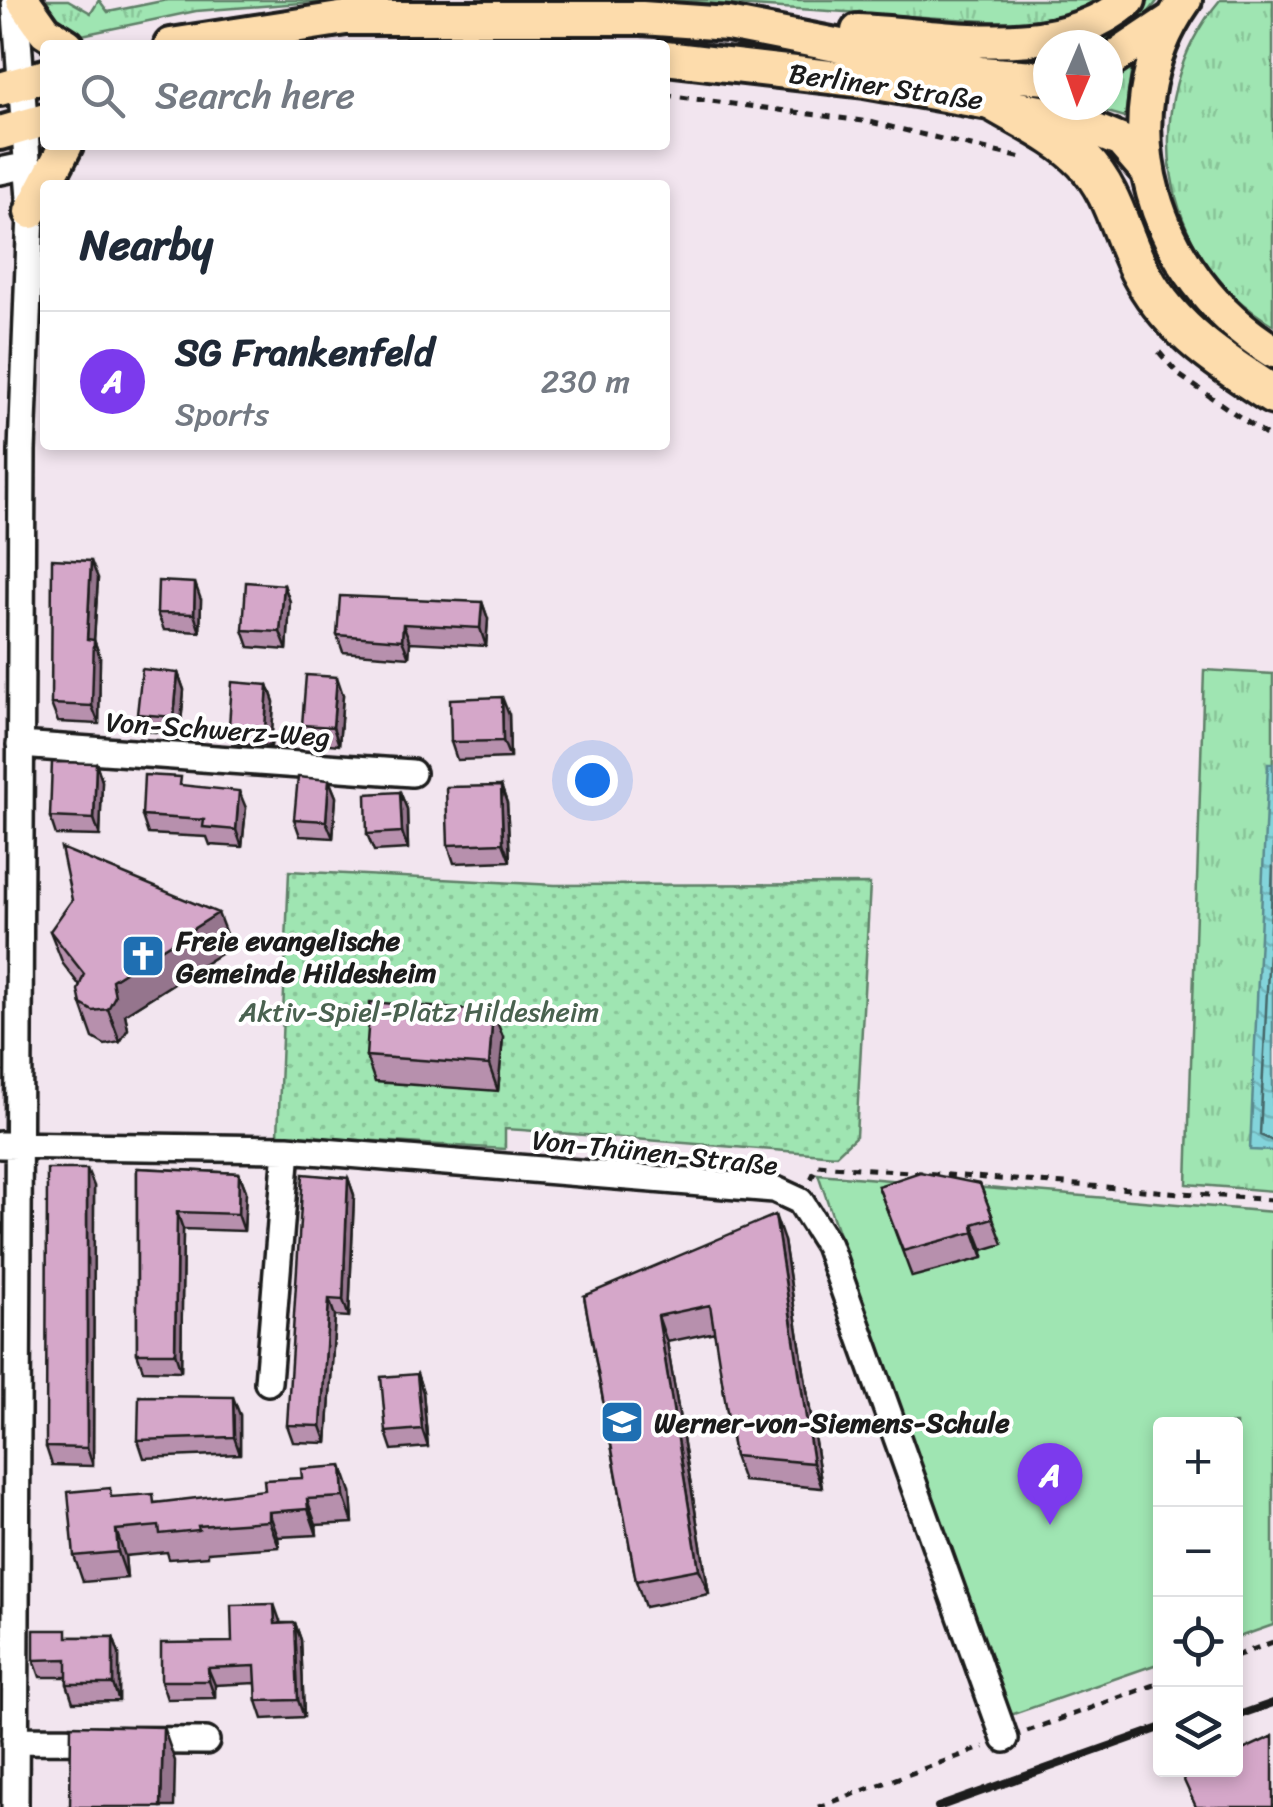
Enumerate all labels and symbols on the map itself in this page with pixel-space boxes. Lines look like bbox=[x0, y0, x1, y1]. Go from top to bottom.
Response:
north arrow bbox=[1033, 30, 1123, 120]
street label: Berliner Straße bbox=[786, 49, 986, 124]
street label: Von-Schwerz-Weg bbox=[104, 697, 332, 762]
your location bbox=[567, 755, 618, 806]
place label: Freie evangelische Gemeinde Hildesheim bbox=[175, 916, 437, 997]
church icon: Freie evangelische Gemeinde Hildesheim bbox=[120, 933, 166, 979]
park label: Aktiv-Spiel-Platz Hildesheim bbox=[238, 987, 599, 1036]
street label: Von-Thünen-Straße bbox=[530, 1115, 780, 1190]
place label: Werner-von-Siemens-Schule bbox=[654, 1398, 1010, 1447]
school or university icon: Werner-von-Siemens-Schule bbox=[599, 1399, 645, 1445]
pin: A bbox=[1018, 1442, 1082, 1525]

